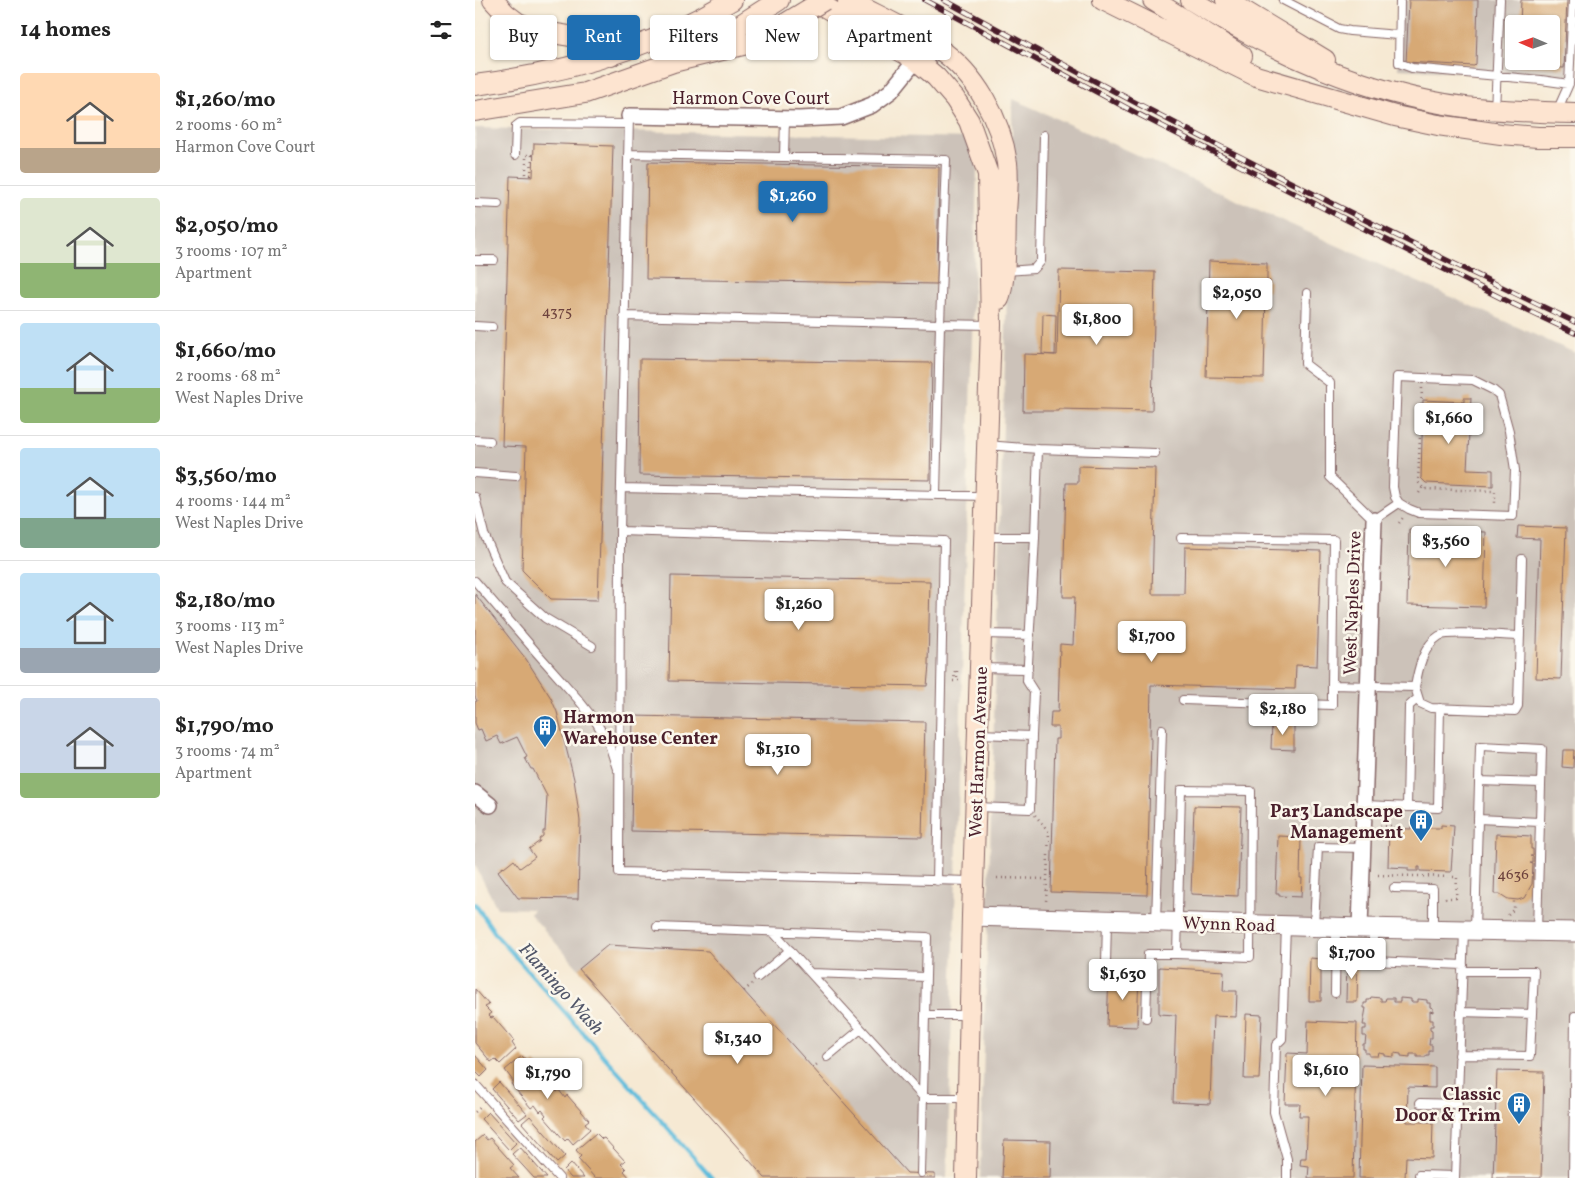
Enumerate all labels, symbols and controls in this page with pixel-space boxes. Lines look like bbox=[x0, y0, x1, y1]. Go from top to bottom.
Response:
chip: Buy bbox=[490, 15, 557, 60]
chip: Rent bbox=[567, 15, 640, 60]
chip: Filters bbox=[650, 15, 736, 60]
chip: New bbox=[746, 15, 818, 60]
chip: Apartment bbox=[828, 15, 951, 60]
north arrow bbox=[1505, 15, 1560, 70]
map controls bbox=[1505, 15, 1560, 70]
text: 14 homes bbox=[20, 16, 111, 45]
icon: filters bbox=[427, 16, 455, 44]
text: $1,260/mo bbox=[175, 86, 275, 115]
street label: Harmon Cove Court bbox=[672, 87, 830, 112]
icon: home bbox=[60, 93, 120, 153]
text: 2 rooms · 60 m² bbox=[175, 115, 282, 137]
text: Harmon Cove Court bbox=[175, 137, 315, 159]
pin: $1,260 bbox=[752, 180, 834, 223]
text: $1,260 bbox=[770, 186, 816, 208]
text: $2,050/mo bbox=[175, 212, 278, 241]
icon: home bbox=[60, 218, 120, 278]
text: 3 rooms · 107 m² bbox=[175, 241, 288, 263]
text: Apartment bbox=[175, 263, 252, 285]
pin: $2,050 bbox=[1196, 278, 1278, 320]
text: $2,050 bbox=[1212, 283, 1262, 305]
house number: 4375 bbox=[542, 302, 572, 323]
pin: $1,800 bbox=[1056, 304, 1138, 346]
text: $1,800 bbox=[1073, 309, 1121, 331]
text: $1,660/mo bbox=[175, 337, 276, 366]
icon: home bbox=[60, 343, 120, 403]
text: 2 rooms · 68 m² bbox=[175, 366, 281, 388]
text: West Naples Drive bbox=[175, 388, 303, 410]
pin: $1,660 bbox=[1408, 402, 1490, 445]
text: $1,660 bbox=[1425, 408, 1473, 430]
text: $3,560/mo bbox=[175, 462, 277, 491]
icon: home bbox=[60, 468, 120, 528]
text: 4 rooms · 144 m² bbox=[175, 491, 291, 513]
text: West Naples Drive bbox=[175, 513, 303, 535]
pin: $3,560 bbox=[1405, 526, 1487, 568]
street label: West Naples Drive bbox=[1338, 530, 1369, 676]
text: $3,560 bbox=[1422, 531, 1470, 553]
text: $2,180/mo bbox=[175, 587, 275, 616]
pin: $1,260 bbox=[758, 588, 840, 631]
icon: home bbox=[60, 593, 120, 653]
text: $1,260 bbox=[776, 594, 822, 616]
text: 3 rooms · 113 m² bbox=[175, 616, 285, 638]
pin: $1,700 bbox=[1111, 620, 1193, 663]
text: $1,700 bbox=[1129, 626, 1175, 648]
text: West Naples Drive bbox=[175, 638, 303, 660]
street label: West Harmon Avenue bbox=[964, 666, 995, 838]
pin: $2,180 bbox=[1242, 694, 1324, 736]
text: $2,180 bbox=[1260, 699, 1306, 721]
place label: Harmon Warehouse Center bbox=[563, 706, 718, 752]
text: $1,790/mo bbox=[175, 712, 274, 741]
building icon: Harmon Warehouse Center bbox=[532, 714, 558, 748]
icon: home bbox=[60, 718, 120, 778]
pin: $1,310 bbox=[737, 734, 819, 776]
text: $1,310 bbox=[756, 739, 800, 761]
text: 3 rooms · 74 m² bbox=[175, 741, 280, 763]
text: Apartment bbox=[175, 763, 252, 785]
place label: Par3 Landscape Management bbox=[1270, 800, 1403, 846]
building icon: Par3 Landscape Management bbox=[1408, 808, 1434, 842]
house number: 4636 bbox=[1497, 865, 1529, 886]
street label: Wynn Road bbox=[1182, 911, 1276, 940]
water label: Flamingo Wash bbox=[512, 937, 609, 1041]
pin: $1,700 bbox=[1311, 938, 1393, 980]
text: $1,700 bbox=[1329, 943, 1375, 965]
pin: $1,630 bbox=[1082, 958, 1164, 1001]
text: $1,630 bbox=[1100, 964, 1146, 986]
pin: $1,340 bbox=[697, 1022, 779, 1065]
text: $1,340 bbox=[714, 1028, 762, 1050]
pin: $1,610 bbox=[1285, 1054, 1367, 1097]
pin: $1,790 bbox=[507, 1058, 589, 1100]
text: $1,610 bbox=[1303, 1060, 1349, 1082]
text: $1,790 bbox=[525, 1063, 571, 1085]
place label: Classic Door & Trim bbox=[1395, 1083, 1501, 1129]
building icon: Classic Door & Trim bbox=[1506, 1091, 1532, 1125]

